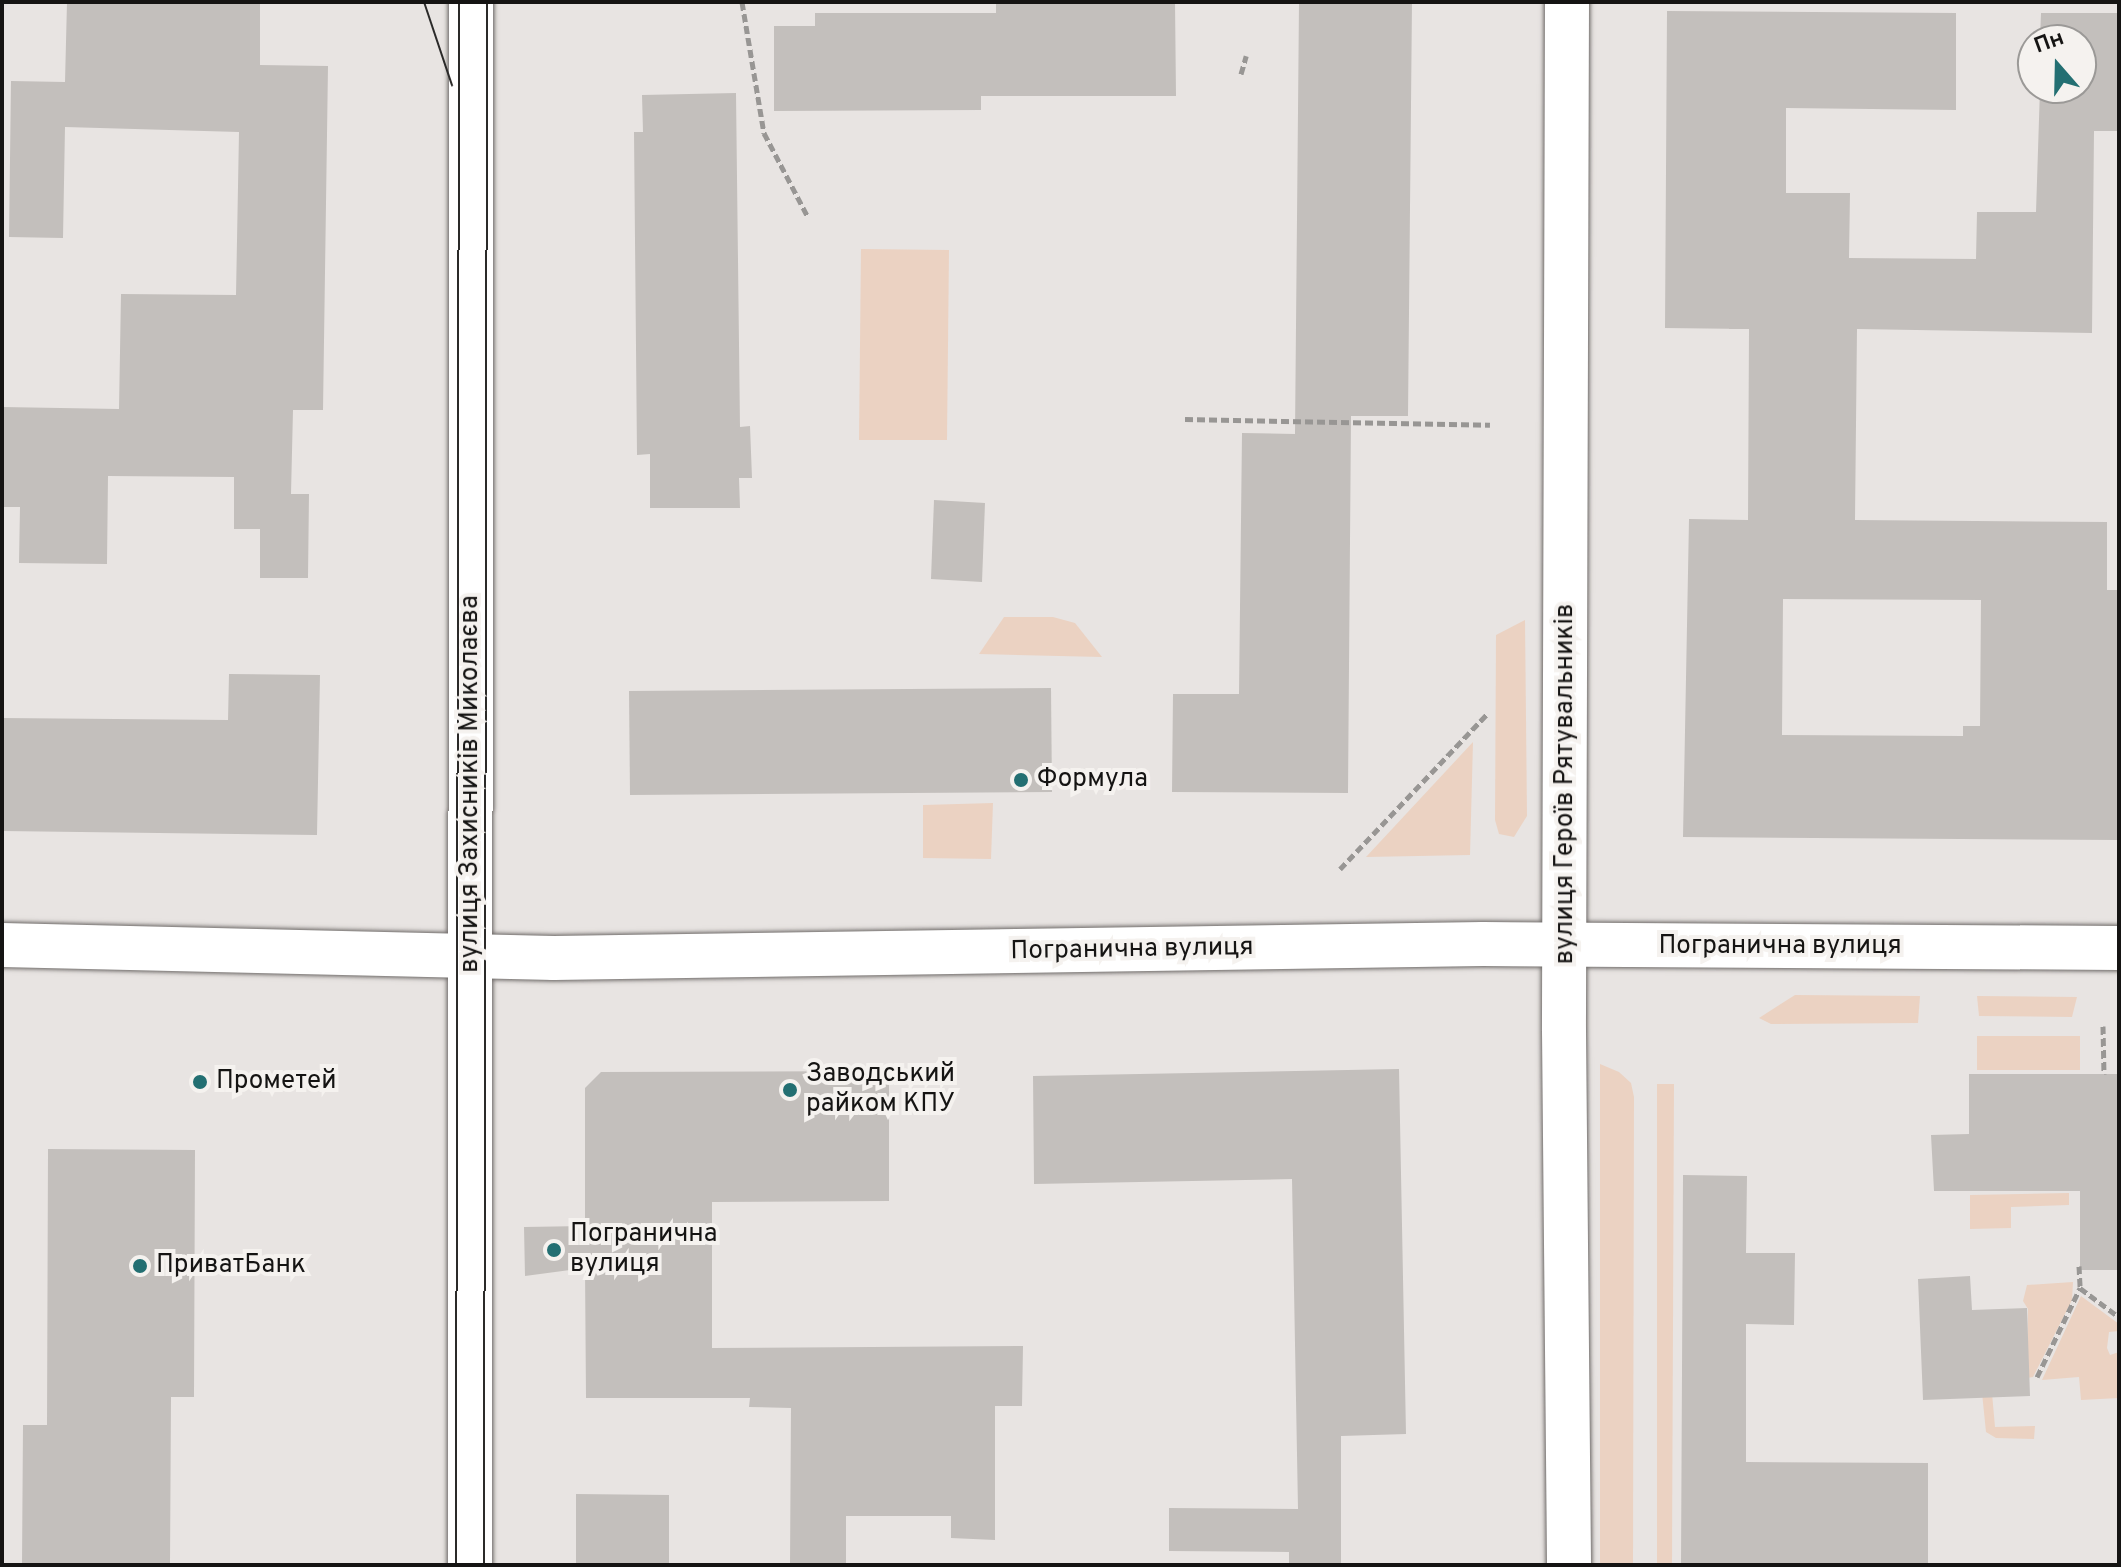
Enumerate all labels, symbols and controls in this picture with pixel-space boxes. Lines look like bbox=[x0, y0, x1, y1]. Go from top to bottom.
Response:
north arrow bbox=[2017, 24, 2097, 104]
text: Пн bbox=[2031, 25, 2068, 61]
street label: вулиця Захисників Миколаєва bbox=[455, 595, 487, 973]
street label: вулиця Героїв Рятувальників bbox=[1550, 604, 1582, 964]
place label: Формула bbox=[1037, 764, 1148, 796]
marker: Формула bbox=[1012, 771, 1030, 789]
street label: Погранична вулиця bbox=[1658, 931, 1902, 963]
street label: Погранична вулиця bbox=[1010, 932, 1254, 968]
place label: Заводський райком КПУ bbox=[806, 1059, 955, 1120]
place label: Прометей bbox=[216, 1066, 336, 1098]
marker: Прометей bbox=[191, 1073, 209, 1091]
marker: Заводський райком КПУ bbox=[781, 1081, 799, 1099]
place label: Погранична вулиця bbox=[570, 1219, 718, 1280]
marker: Погранична вулиця bbox=[545, 1241, 563, 1259]
place label: ПриватБанк bbox=[156, 1250, 306, 1282]
marker: ПриватБанк bbox=[131, 1257, 149, 1275]

